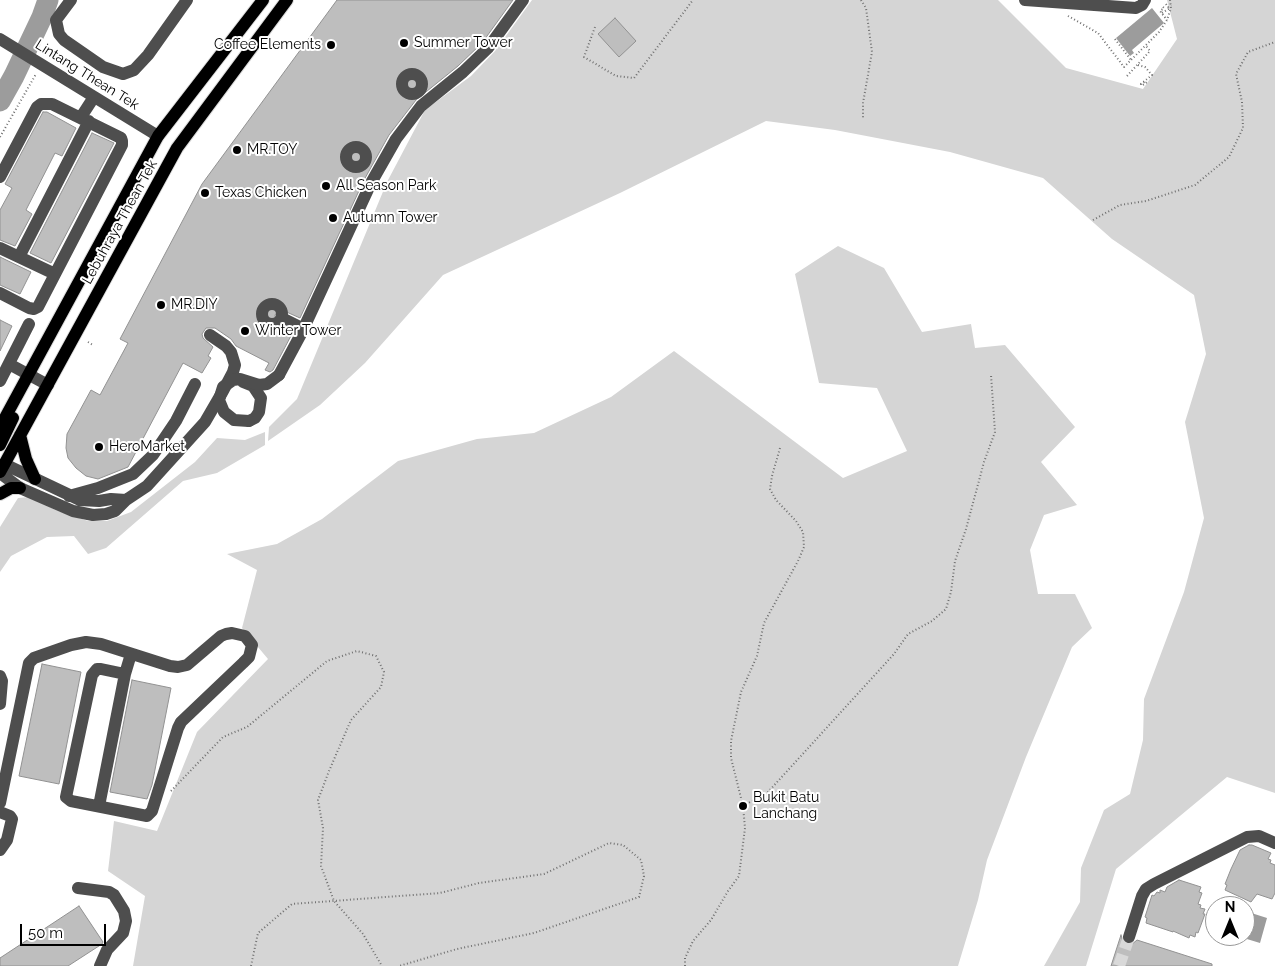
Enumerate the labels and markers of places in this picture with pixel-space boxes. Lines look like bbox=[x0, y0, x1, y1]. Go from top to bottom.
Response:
place label: Summer Tower bbox=[414, 35, 513, 51]
place label: Coffee Elements bbox=[214, 37, 321, 53]
marker: Summer Tower bbox=[398, 37, 410, 49]
marker: Coffee Elements bbox=[325, 39, 337, 51]
place label: MR.TOY bbox=[247, 142, 297, 158]
marker: MR.TOY bbox=[231, 144, 243, 156]
place label: All Season Park bbox=[336, 178, 436, 194]
marker: All Season Park bbox=[320, 180, 332, 192]
place label: Texas Chicken bbox=[215, 185, 307, 201]
marker: Texas Chicken bbox=[199, 187, 211, 199]
place label: Autumn Tower bbox=[343, 210, 438, 226]
marker: Autumn Tower bbox=[327, 212, 339, 224]
place label: MR.DIY bbox=[171, 297, 218, 313]
marker: MR.DIY bbox=[155, 299, 167, 311]
place label: Winter Tower bbox=[255, 323, 341, 339]
marker: Winter Tower bbox=[239, 325, 251, 337]
place label: HeroMarket bbox=[109, 439, 185, 455]
marker: HeroMarket bbox=[93, 441, 105, 453]
place label: Bukit Batu Lanchang bbox=[753, 790, 819, 822]
marker: Bukit Batu Lanchang bbox=[737, 800, 749, 812]

